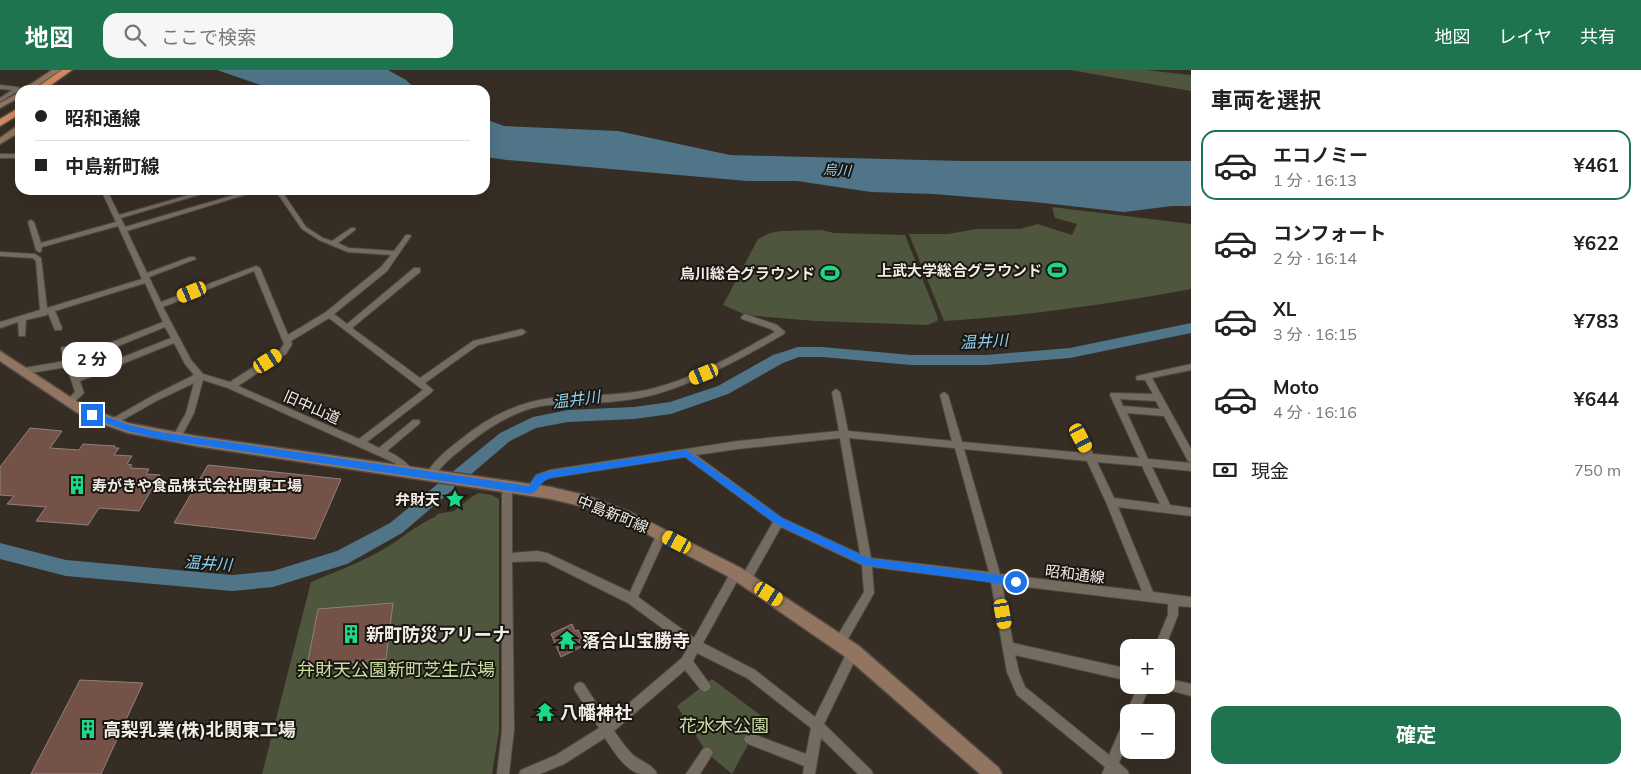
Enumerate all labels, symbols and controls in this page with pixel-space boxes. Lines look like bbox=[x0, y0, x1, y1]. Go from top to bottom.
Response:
search box bbox=[103, 13, 453, 58]
icon: search bbox=[121, 21, 149, 49]
text: 地図 bbox=[25, 22, 73, 52]
text: ここで検索 bbox=[161, 25, 256, 49]
text: 地図 bbox=[1435, 25, 1471, 48]
text: レイヤ bbox=[1499, 25, 1552, 48]
text: 共有 bbox=[1580, 25, 1616, 48]
text: 車両を選択 bbox=[1211, 86, 1321, 114]
text: 昭和通線 bbox=[65, 106, 141, 130]
icon: car bbox=[1213, 143, 1258, 188]
text: エコノミー bbox=[1273, 143, 1368, 167]
text: ¥461 bbox=[1573, 153, 1619, 177]
text: 中島新町線 bbox=[65, 154, 160, 178]
water label: 烏川 bbox=[823, 160, 853, 180]
text: 1 分 · 16:13 bbox=[1273, 170, 1357, 190]
icon: car bbox=[1213, 221, 1258, 266]
text: コンフォート bbox=[1273, 221, 1386, 245]
text: ¥622 bbox=[1573, 231, 1619, 255]
text: 2 分 · 16:14 bbox=[1273, 248, 1357, 268]
sports icon: 上武大学総合グラウンド bbox=[1046, 259, 1068, 281]
place label: 上武大学総合グラウンド bbox=[877, 261, 1042, 280]
sports icon: 烏川総合グラウンド bbox=[819, 262, 841, 284]
place label: 烏川総合グラウンド bbox=[680, 264, 815, 283]
car bbox=[175, 279, 208, 305]
text: XL bbox=[1273, 297, 1296, 321]
icon: car bbox=[1213, 299, 1258, 344]
text: ¥783 bbox=[1573, 309, 1619, 333]
text: 3 分 · 16:15 bbox=[1273, 324, 1357, 344]
water label: 温井川 bbox=[960, 330, 1010, 352]
callout: 2 分 bbox=[62, 342, 122, 378]
car bbox=[251, 347, 284, 375]
text: 2 分 bbox=[77, 349, 107, 369]
car bbox=[687, 361, 720, 387]
text: Moto bbox=[1273, 375, 1319, 399]
icon: car bbox=[1213, 377, 1258, 422]
street label: 旧中山道 bbox=[281, 386, 343, 428]
water label: 温井川 bbox=[551, 386, 603, 412]
text: ¥644 bbox=[1573, 387, 1619, 411]
text: 4 分 · 16:16 bbox=[1273, 402, 1357, 422]
route end bbox=[81, 404, 103, 426]
car bbox=[1067, 421, 1094, 455]
icon: cash bbox=[1211, 456, 1239, 484]
text: 現金 bbox=[1251, 459, 1289, 483]
text: 750 m bbox=[1574, 460, 1621, 480]
building icon: 寿がきや食品株式会社関東工場 bbox=[66, 474, 88, 496]
place label: 寿がきや食品株式会社関東工場 bbox=[92, 476, 302, 495]
place icon: 弁財天 bbox=[444, 488, 466, 510]
place label: 弁財天 bbox=[395, 490, 440, 509]
street label: 中島新町線 bbox=[575, 491, 651, 537]
car bbox=[660, 528, 693, 556]
water label: 温井川 bbox=[183, 551, 235, 575]
street label: 昭和通線 bbox=[1044, 561, 1106, 587]
route start bbox=[1005, 571, 1027, 593]
car bbox=[752, 580, 785, 608]
car bbox=[993, 598, 1012, 630]
building icon: 新町防災アリーナ bbox=[340, 623, 362, 645]
place label: 新町防災アリーナ bbox=[366, 623, 510, 646]
temple icon: 落合山宝勝寺 bbox=[556, 629, 578, 651]
place label: 落合山宝勝寺 bbox=[582, 629, 690, 652]
map controls bbox=[1120, 639, 1175, 759]
button: + bbox=[1120, 639, 1175, 694]
park label: 弁財天公園新町芝生広場 bbox=[297, 658, 495, 681]
temple icon: 八幡神社 bbox=[534, 701, 556, 723]
place label: 八幡神社 bbox=[560, 701, 632, 724]
button: − bbox=[1120, 704, 1175, 759]
button: 確定 bbox=[1211, 706, 1621, 764]
park label: 花水木公園 bbox=[679, 714, 769, 737]
building icon: 高梨乳業(株)北関東工場 bbox=[77, 718, 99, 740]
place label: 高梨乳業(株)北関東工場 bbox=[103, 718, 296, 741]

